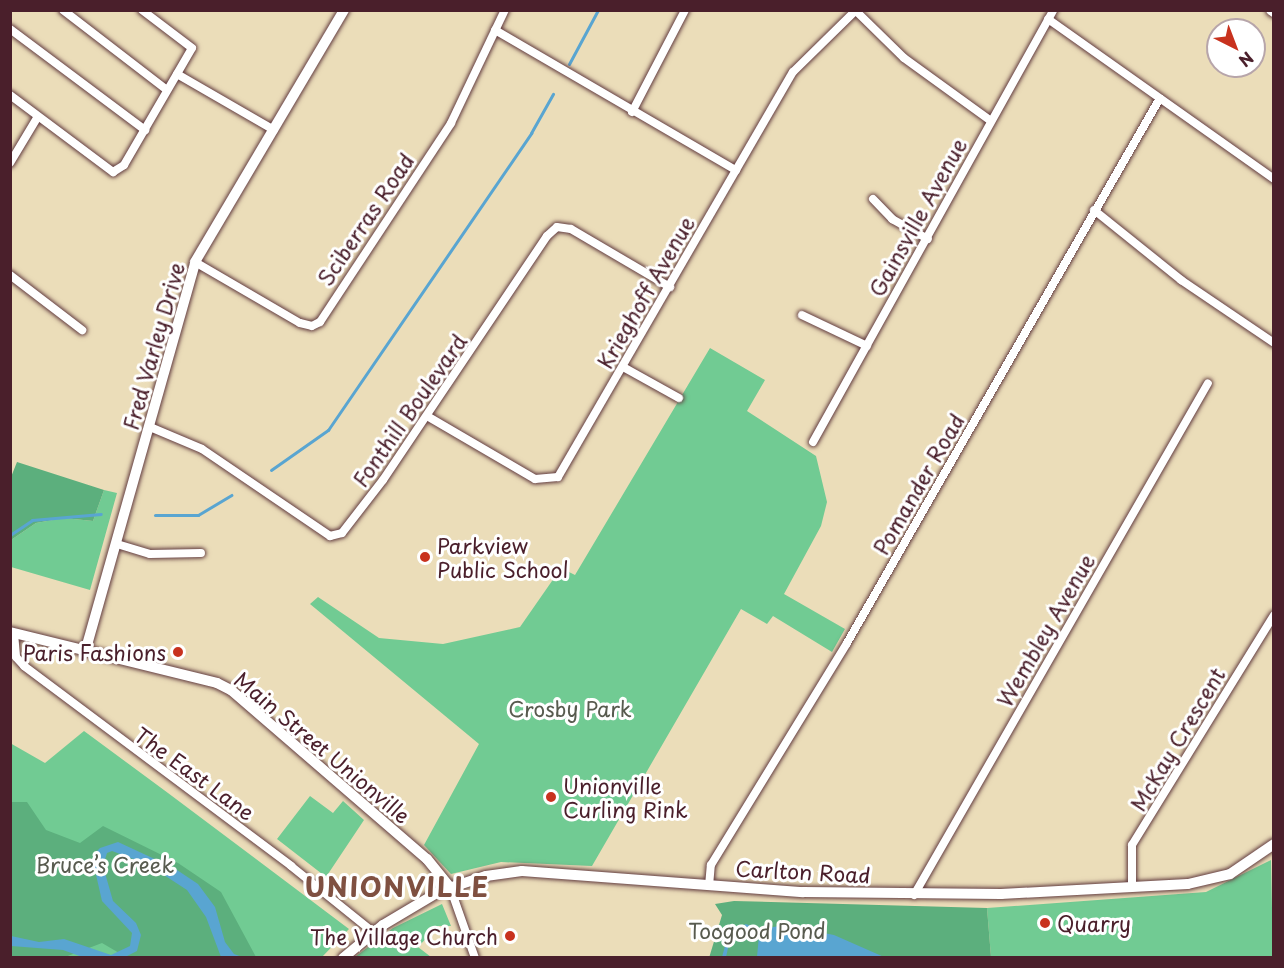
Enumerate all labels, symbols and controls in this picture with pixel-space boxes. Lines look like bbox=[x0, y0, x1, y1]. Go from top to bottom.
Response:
north arrow bbox=[1206, 18, 1266, 78]
text: N bbox=[1234, 47, 1259, 73]
street label: Gainsville Avenue bbox=[863, 134, 971, 300]
street label: Sciberras Road bbox=[312, 149, 418, 289]
street label: Krieghoff Avenue bbox=[591, 212, 699, 372]
street label: Fred Varley Drive bbox=[117, 258, 189, 434]
street label: Fonthill Boulevard bbox=[347, 329, 471, 491]
street label: Pomander Road bbox=[867, 409, 969, 559]
place label: Parkview Public School bbox=[437, 532, 569, 582]
street label: Wembley Avenue bbox=[991, 549, 1099, 711]
marker: Parkview Public School bbox=[418, 550, 432, 564]
place label: Paris Fashions bbox=[23, 639, 166, 665]
marker: Paris Fashions bbox=[171, 645, 185, 659]
street label: McKay Crescent bbox=[1124, 662, 1230, 816]
street label: Main Street Unionville bbox=[228, 665, 418, 829]
park label: Crosby Park bbox=[508, 695, 632, 721]
street label: The East Lane bbox=[130, 721, 260, 825]
place label: Unionville Curling Rink bbox=[563, 772, 689, 822]
marker: Unionville Curling Rink bbox=[544, 790, 558, 804]
park label: Bruce’s Creek bbox=[35, 851, 175, 877]
street label: Carlton Road bbox=[735, 855, 871, 887]
district label: UNIONVILLE bbox=[306, 870, 488, 902]
place label: Quarry bbox=[1057, 910, 1131, 936]
marker: Quarry bbox=[1038, 916, 1052, 930]
park label: Toogood Pond bbox=[688, 917, 826, 943]
place label: The Village Church bbox=[307, 923, 498, 949]
marker: The Village Church bbox=[503, 929, 517, 943]

